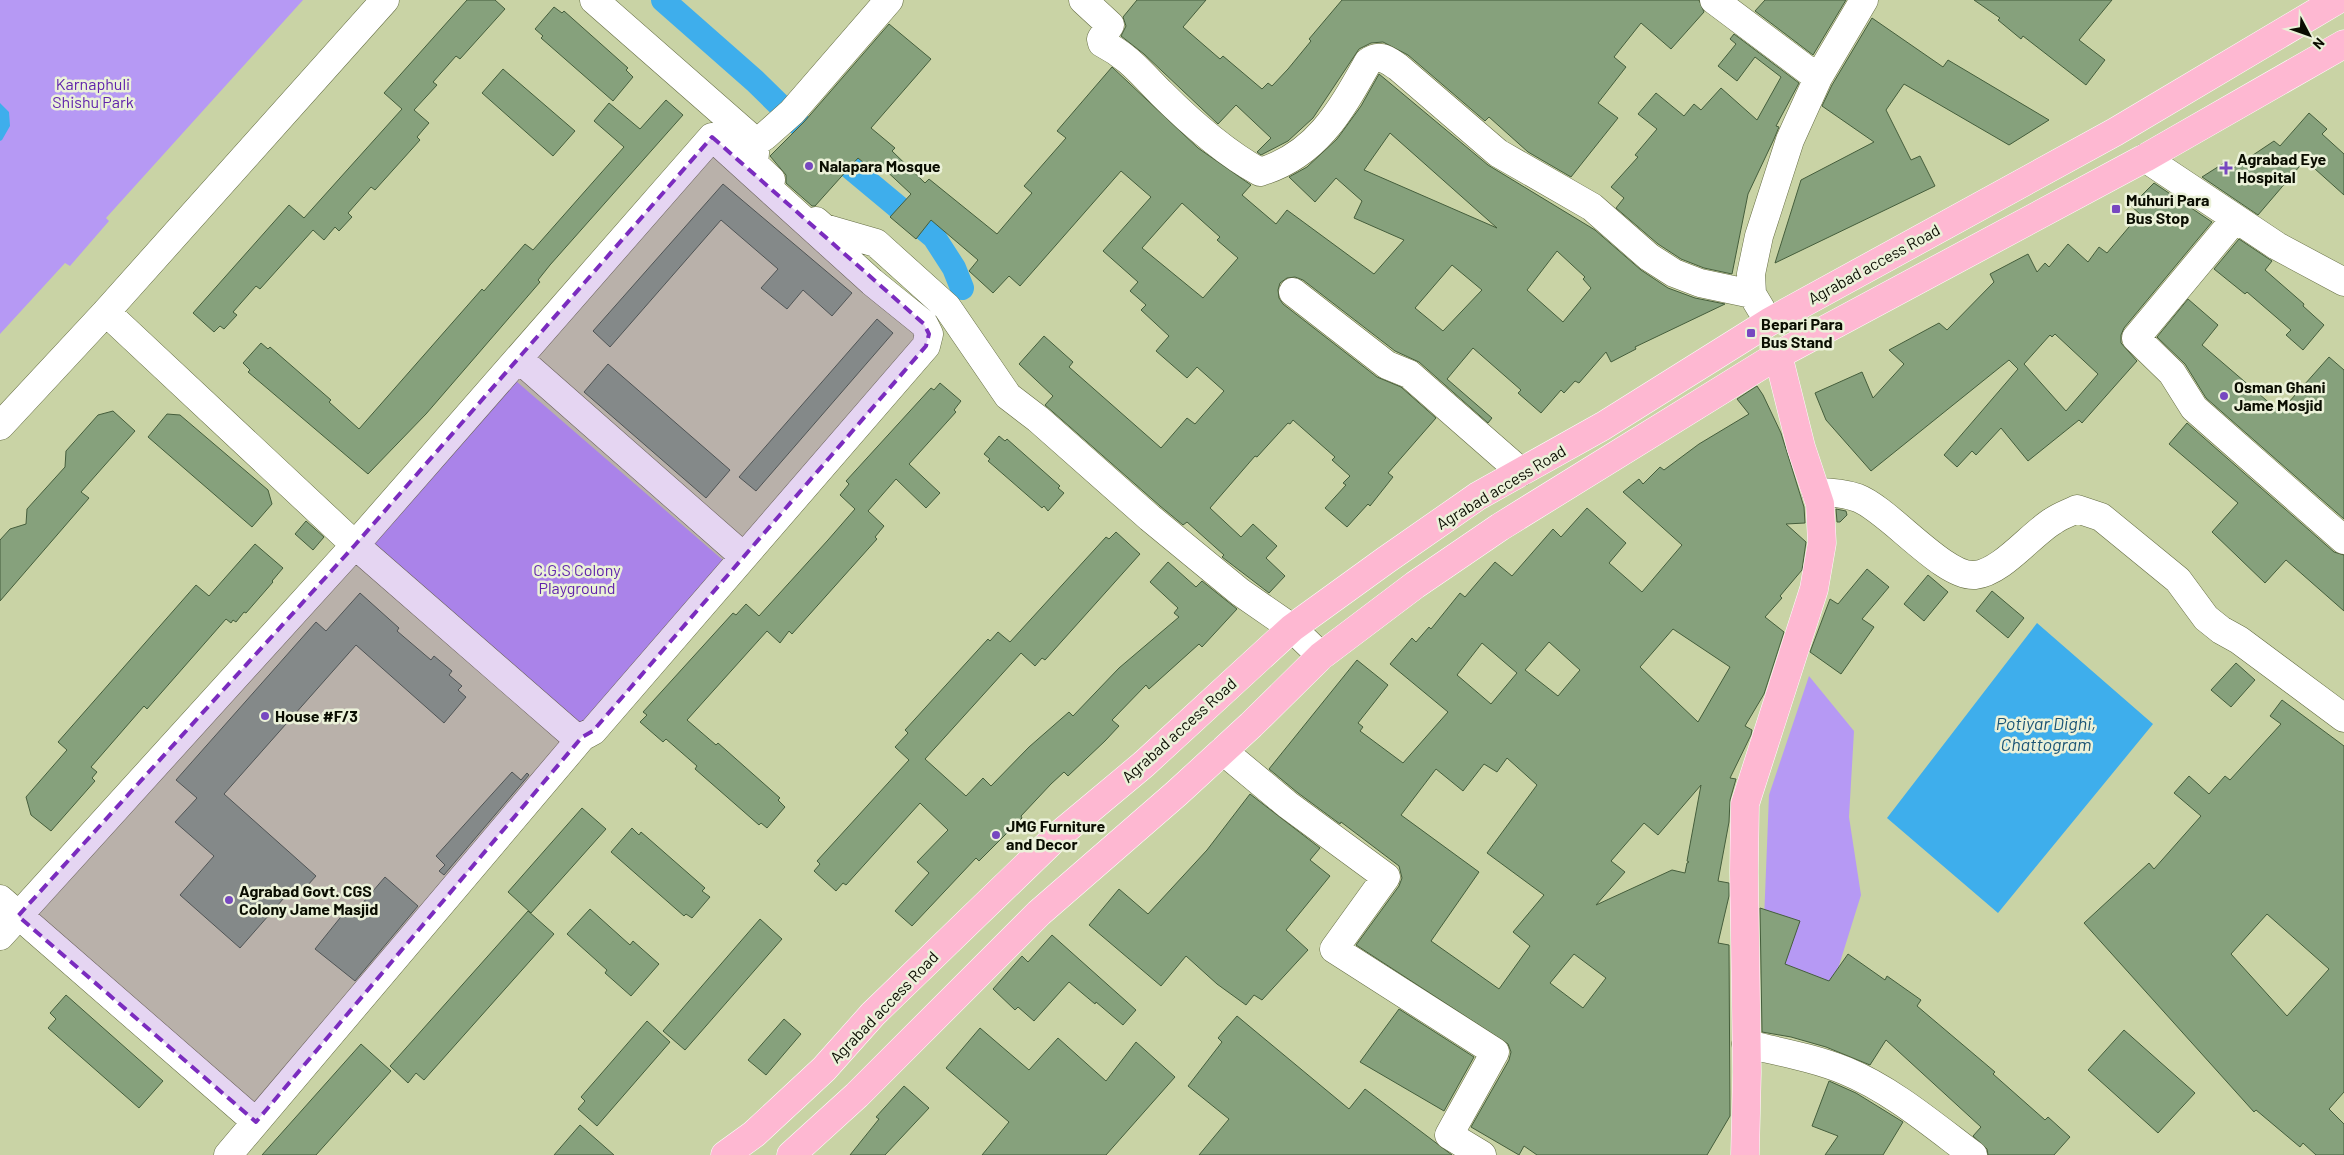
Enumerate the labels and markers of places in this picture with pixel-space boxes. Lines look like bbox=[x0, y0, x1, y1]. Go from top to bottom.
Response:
place label: Agrabad Eye Hospital bbox=[2237, 149, 2326, 186]
place label: Nalapara Mosque bbox=[819, 156, 941, 175]
marker: Nalapara Mosque bbox=[803, 160, 815, 172]
marker: Agrabad Eye Hospital bbox=[2219, 161, 2233, 175]
place label: Muhuri Para Bus Stop bbox=[2126, 190, 2209, 227]
marker: Muhuri Para Bus Stop bbox=[2110, 203, 2122, 215]
place label: Bepari Para Bus Stand bbox=[1761, 314, 1843, 351]
marker: Bepari Para Bus Stand bbox=[1745, 327, 1757, 339]
place label: Osman Ghani Jame Mosjid bbox=[2234, 377, 2326, 414]
marker: Osman Ghani Jame Mosjid bbox=[2218, 390, 2230, 402]
place label: House #F/3 bbox=[275, 706, 358, 725]
marker: House #F/3 bbox=[259, 710, 271, 722]
place label: JMG Furniture and Decor bbox=[1006, 816, 1106, 853]
marker: JMG Furniture and Decor bbox=[990, 829, 1002, 841]
place label: Agrabad Govt. CGS Colony Jame Masjid bbox=[239, 881, 378, 918]
marker: Agrabad Govt. CGS Colony Jame Masjid bbox=[223, 894, 235, 906]

